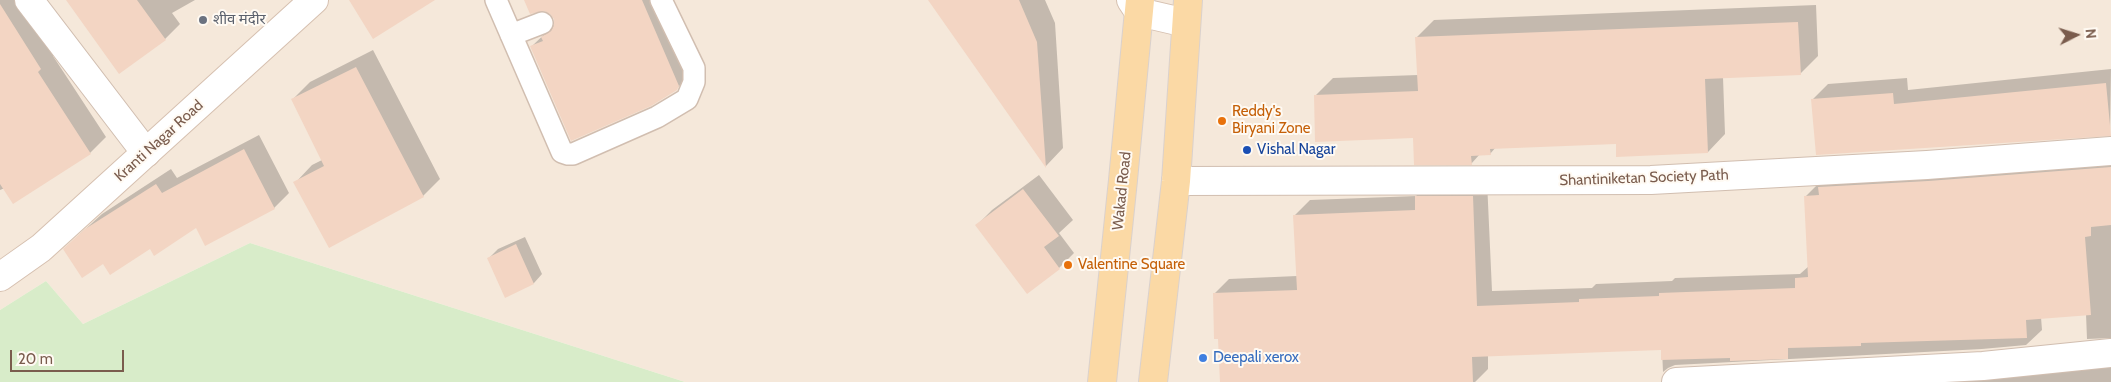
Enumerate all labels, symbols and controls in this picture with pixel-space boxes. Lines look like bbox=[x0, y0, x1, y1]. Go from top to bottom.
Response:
north arrow bbox=[2051, 10, 2101, 60]
place label: शीव मंदीर bbox=[213, 11, 266, 29]
marker: शीव मंदीर bbox=[197, 14, 209, 26]
text: N bbox=[2082, 28, 2100, 39]
street label: Kranti Nagar Road bbox=[111, 96, 207, 186]
place label: Reddy's Biryani Zone bbox=[1232, 103, 1311, 138]
marker: Reddy's Biryani Zone bbox=[1216, 115, 1228, 127]
place label: Vishal Nagar bbox=[1257, 141, 1335, 159]
marker: Vishal Nagar bbox=[1241, 144, 1253, 156]
street label: Wakad Road bbox=[1109, 151, 1135, 231]
street label: Shantiniketan Society Path bbox=[1559, 166, 1729, 190]
place label: Valentine Square bbox=[1078, 256, 1185, 274]
marker: Valentine Square bbox=[1062, 259, 1074, 271]
scale bar bbox=[12, 340, 126, 372]
place label: Deepali xerox bbox=[1213, 349, 1299, 367]
text: 20 m bbox=[18, 350, 53, 368]
marker: Deepali xerox bbox=[1197, 352, 1209, 364]

